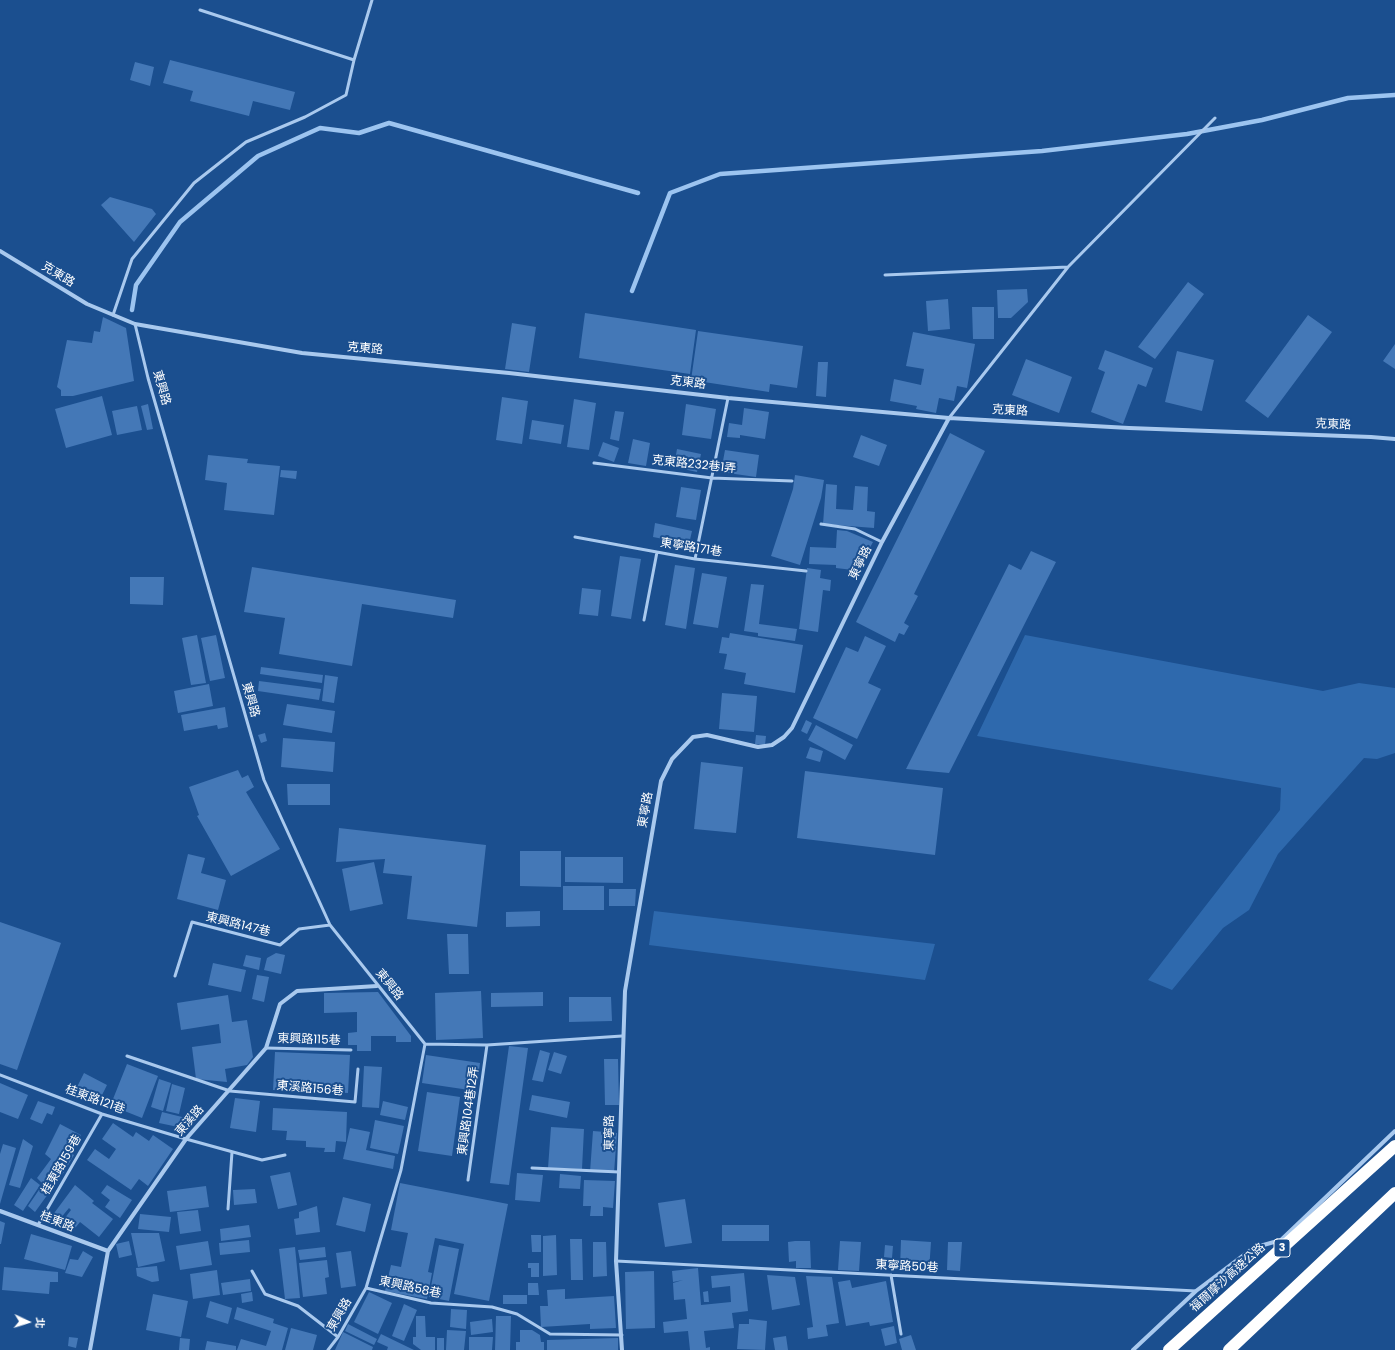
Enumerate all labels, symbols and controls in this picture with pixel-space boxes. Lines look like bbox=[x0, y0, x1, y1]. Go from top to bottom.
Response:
street label: 克東路 bbox=[39, 260, 77, 290]
street label: 克東路 bbox=[346, 340, 384, 358]
street label: 東興路 bbox=[149, 369, 173, 407]
street label: 克東路 bbox=[669, 374, 707, 392]
street label: 克東路 bbox=[992, 403, 1028, 419]
street label: 克東路 bbox=[1315, 417, 1351, 433]
street label: 克東路232巷1弄 bbox=[651, 453, 737, 477]
street label: 東寧路171巷 bbox=[659, 536, 723, 560]
street label: 東寧路 bbox=[847, 544, 875, 582]
street label: 東興路 bbox=[238, 681, 262, 719]
street label: 東寧路 bbox=[636, 791, 656, 829]
street label: 東興路147巷 bbox=[204, 910, 272, 940]
street label: 東興路 bbox=[372, 966, 406, 1004]
street label: 東興路115巷 bbox=[277, 1032, 341, 1048]
street label: 東興路104巷12弄 bbox=[456, 1066, 482, 1156]
street label: 東溪路156巷 bbox=[276, 1079, 344, 1099]
street label: 桂東路121巷 bbox=[63, 1083, 127, 1117]
street label: 東溪路 bbox=[173, 1103, 207, 1139]
street label: 東寧路 bbox=[602, 1115, 618, 1151]
street label: 桂東路159巷 bbox=[39, 1132, 85, 1198]
street label: 桂東路 bbox=[38, 1209, 76, 1235]
road number: 3 bbox=[1274, 1239, 1290, 1257]
street label: 福爾摩沙高速公路 bbox=[1188, 1241, 1268, 1315]
street label: 東寧路50巷 bbox=[875, 1258, 939, 1276]
street label: 東興路58巷 bbox=[378, 1274, 442, 1302]
street label: 東興路 bbox=[325, 1296, 355, 1334]
north arrow bbox=[8, 1302, 48, 1342]
text: 北 bbox=[32, 1317, 48, 1329]

